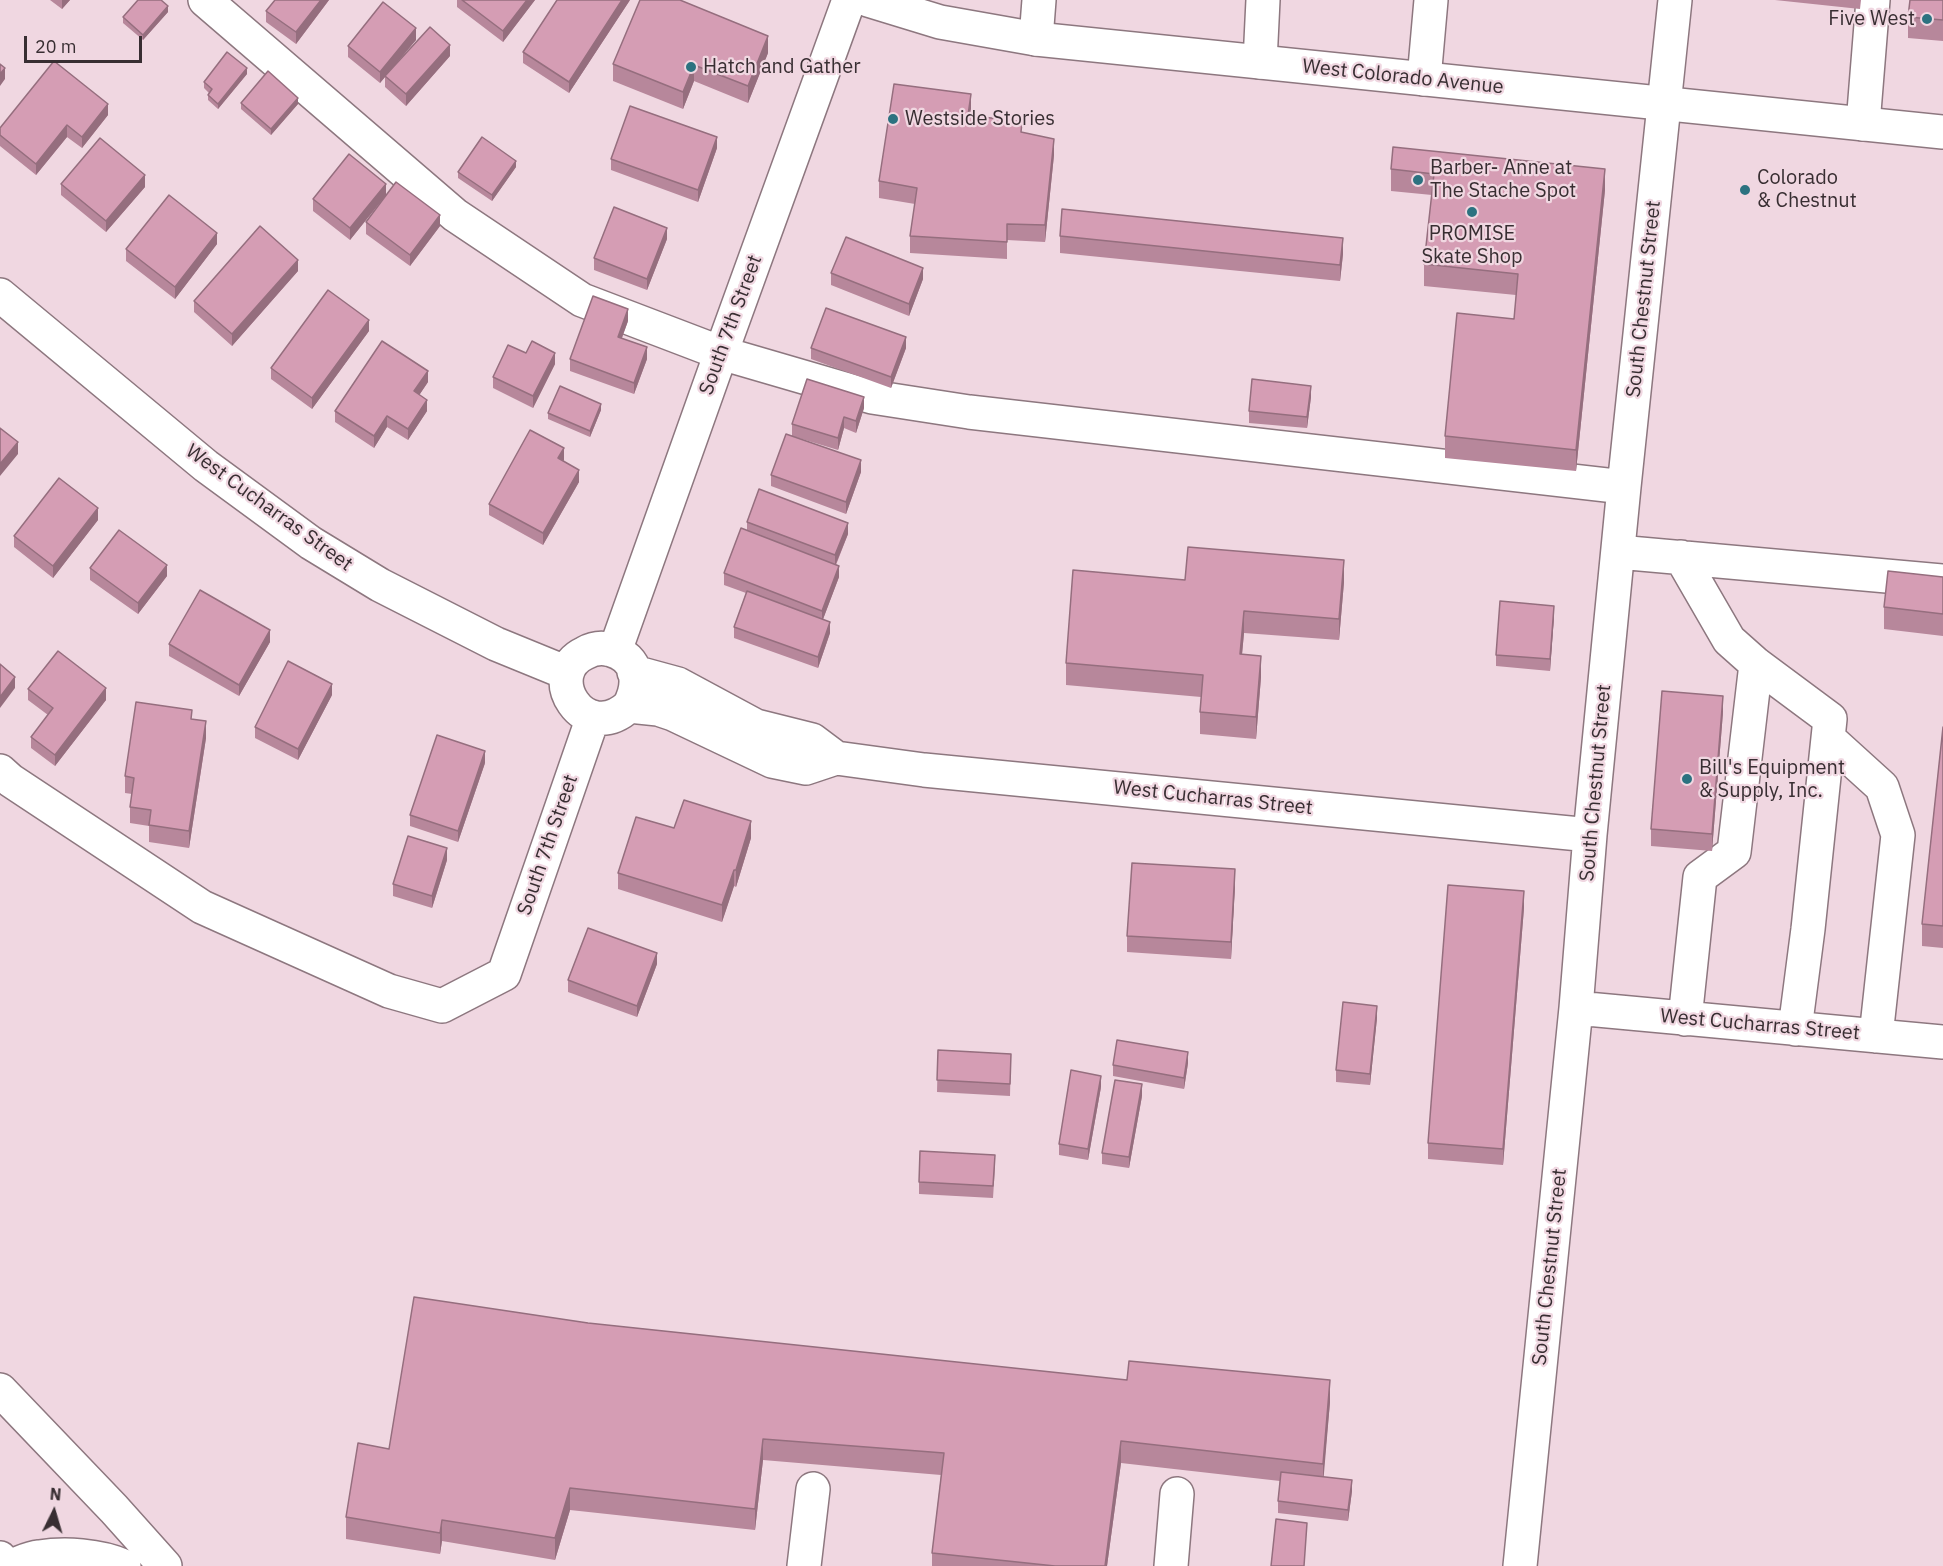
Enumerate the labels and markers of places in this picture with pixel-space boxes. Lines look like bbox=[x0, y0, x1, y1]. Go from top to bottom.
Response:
place label: Five West bbox=[1828, 7, 1915, 31]
marker: Five West bbox=[1920, 12, 1934, 26]
place label: Hatch and Gather bbox=[703, 55, 861, 79]
marker: Hatch and Gather bbox=[684, 60, 698, 74]
place label: Westside Stories bbox=[905, 107, 1055, 131]
marker: Westside Stories bbox=[886, 112, 900, 126]
place label: Barber- Anne at The Stache Spot bbox=[1430, 156, 1576, 203]
place label: Colorado & Chestnut bbox=[1757, 166, 1857, 213]
marker: Barber- Anne at The Stache Spot bbox=[1411, 173, 1425, 187]
marker: Colorado & Chestnut bbox=[1738, 183, 1752, 197]
marker: PROMISE Skate Shop bbox=[1465, 205, 1479, 219]
place label: PROMISE Skate Shop bbox=[1421, 222, 1523, 269]
place label: Bill's Equipment & Supply, Inc. bbox=[1699, 756, 1845, 803]
marker: Bill's Equipment & Supply, Inc. bbox=[1680, 772, 1694, 786]

